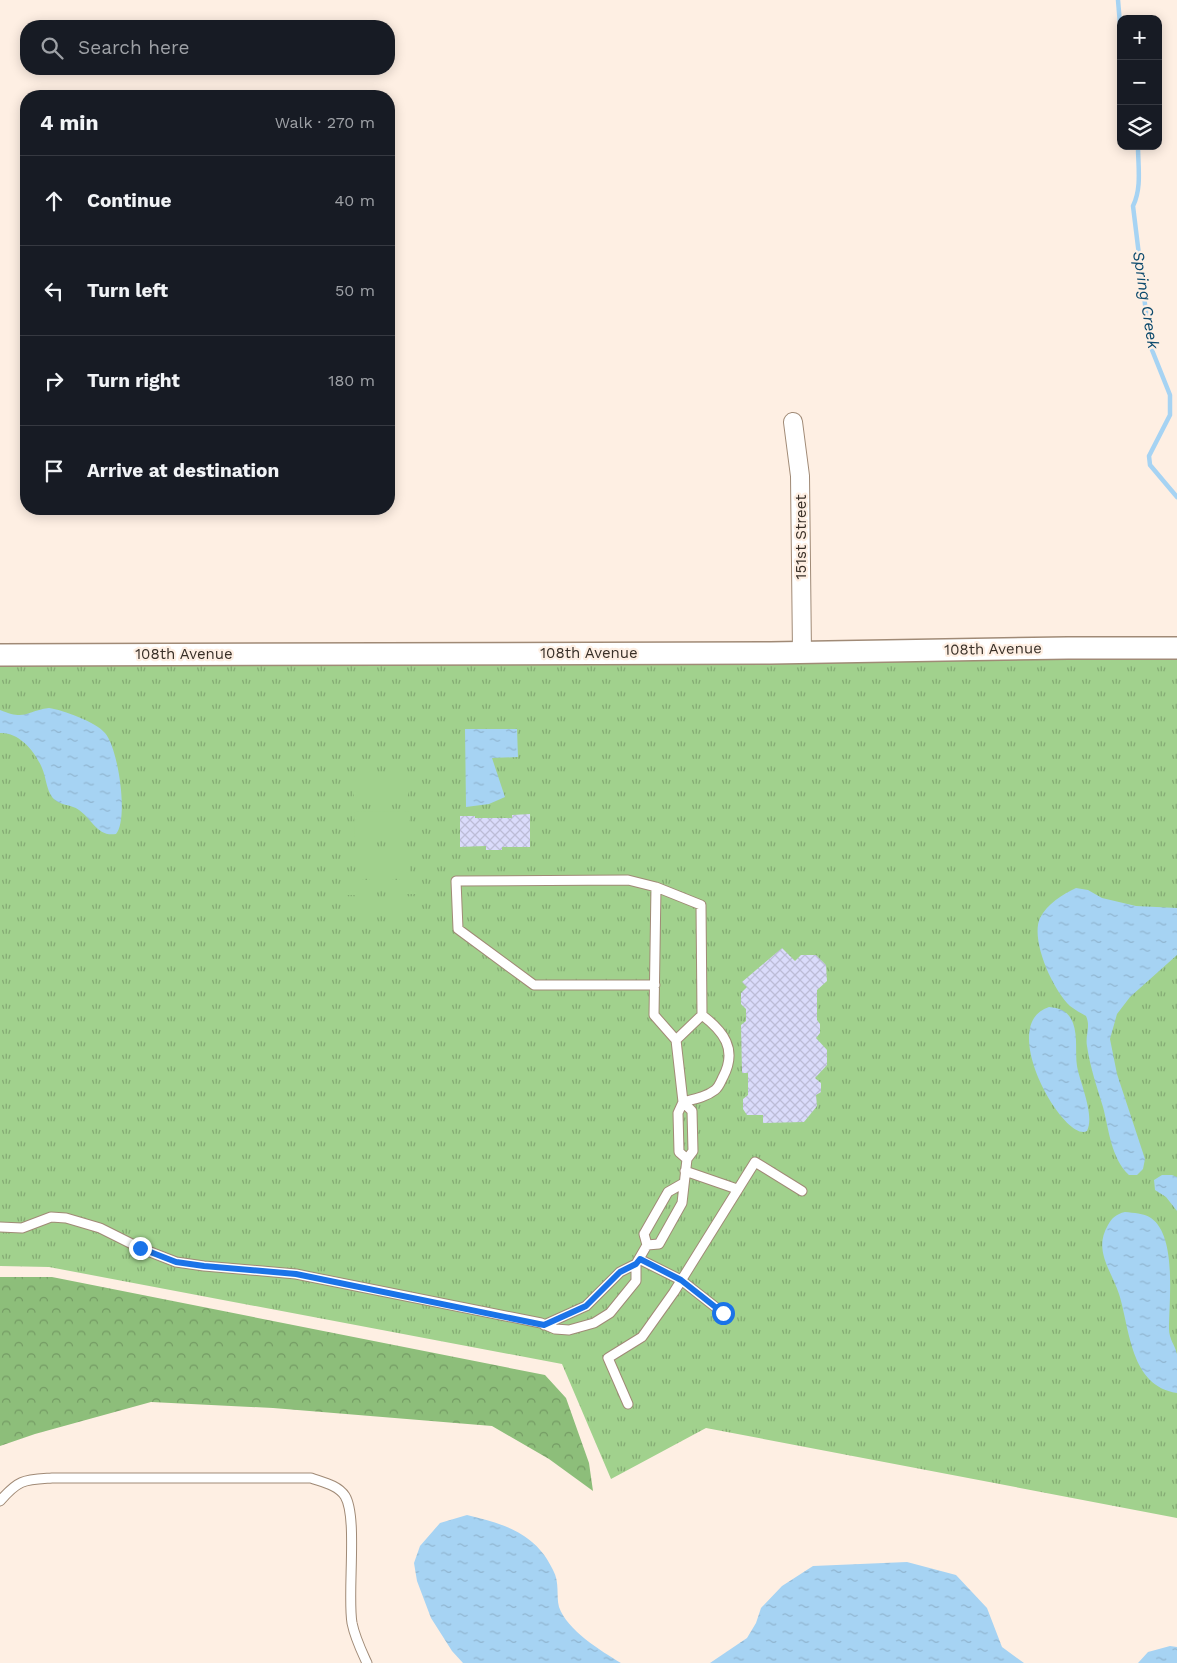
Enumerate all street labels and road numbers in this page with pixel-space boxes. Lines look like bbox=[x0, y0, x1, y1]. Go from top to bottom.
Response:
street label: 151st Street bbox=[792, 494, 810, 579]
street label: 108th Avenue bbox=[944, 639, 1042, 659]
street label: 108th Avenue bbox=[540, 644, 638, 662]
street label: 108th Avenue bbox=[135, 645, 233, 663]

